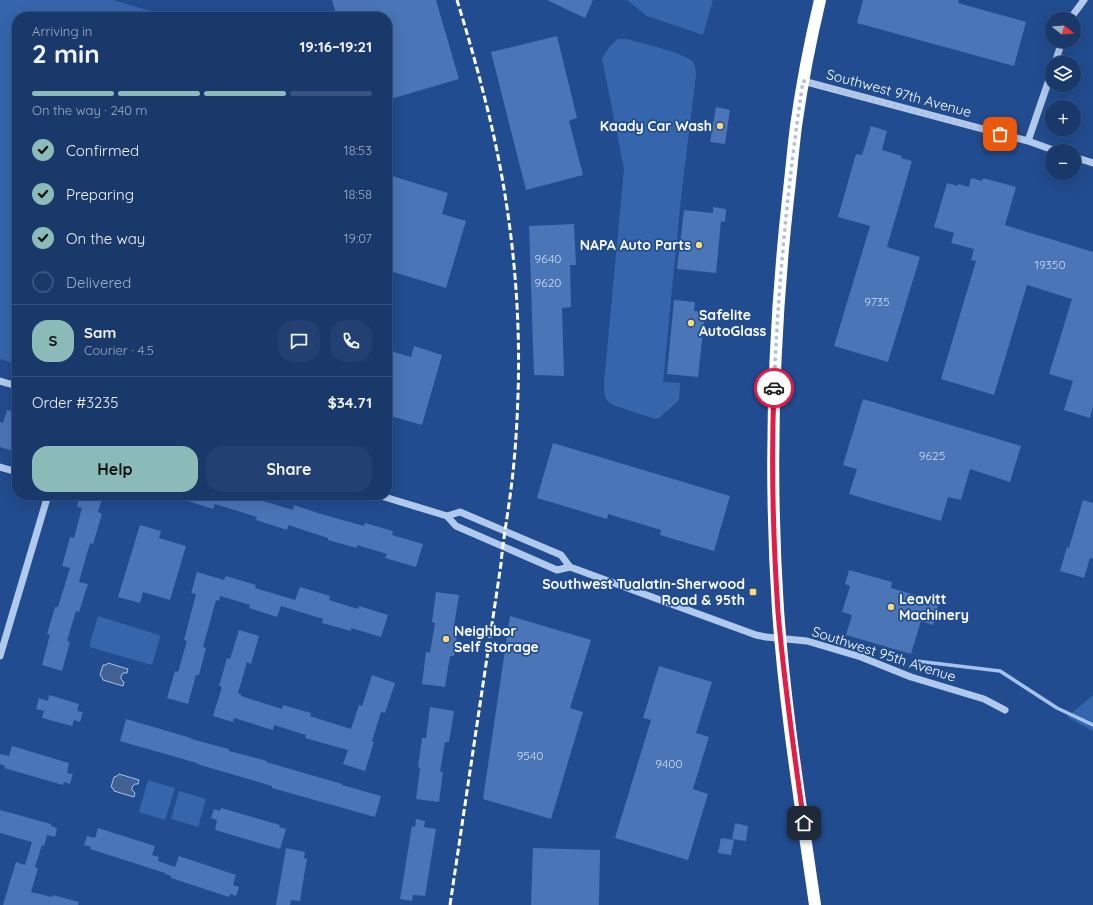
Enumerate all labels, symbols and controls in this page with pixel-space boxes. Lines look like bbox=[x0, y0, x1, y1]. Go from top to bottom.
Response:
north arrow bbox=[1045, 12, 1081, 48]
map controls bbox=[1045, 12, 1081, 180]
text: Arriving in bbox=[32, 23, 92, 39]
text: 2 min bbox=[32, 37, 100, 70]
text: 19:16–19:21 bbox=[299, 37, 372, 56]
button: layers bbox=[1045, 56, 1081, 92]
street label: Southwest 97th Avenue bbox=[824, 65, 974, 121]
button: + bbox=[1045, 100, 1081, 136]
text: On the way · 240 m bbox=[32, 102, 147, 118]
place label: Kaady Car Wash bbox=[600, 117, 712, 135]
pin bbox=[983, 117, 1017, 151]
marker: Kaady Car Wash bbox=[715, 121, 725, 131]
icon: bag bbox=[989, 123, 1011, 145]
icon: check bbox=[32, 139, 54, 161]
text: Confirmed bbox=[66, 141, 139, 160]
text: 18:53 bbox=[344, 142, 372, 158]
button: − bbox=[1045, 144, 1081, 180]
icon: check bbox=[32, 183, 54, 205]
text: Preparing bbox=[66, 185, 134, 204]
text: 18:58 bbox=[344, 186, 372, 202]
icon: check bbox=[32, 227, 54, 249]
text: On the way bbox=[66, 229, 145, 248]
text: 19:07 bbox=[344, 230, 372, 246]
place label: NAPA Auto Parts bbox=[580, 236, 691, 254]
marker: NAPA Auto Parts bbox=[694, 240, 704, 250]
house number: 9640 bbox=[535, 251, 561, 266]
house number: 19350 bbox=[1034, 257, 1066, 272]
text: Delivered bbox=[66, 273, 131, 292]
house number: 9620 bbox=[535, 275, 561, 290]
house number: 9735 bbox=[864, 294, 890, 309]
place label: Safelite AutoGlass bbox=[699, 306, 766, 340]
marker: Safelite AutoGlass bbox=[686, 318, 696, 328]
button: chat bbox=[278, 320, 320, 362]
button: phone bbox=[330, 320, 372, 362]
text: Sam bbox=[84, 323, 116, 342]
text: S bbox=[49, 331, 57, 350]
text: Courier · 4.5 bbox=[84, 342, 154, 358]
courier bbox=[754, 368, 794, 408]
icon: car bbox=[763, 377, 785, 399]
text: Order #3235 bbox=[32, 393, 118, 412]
text: $34.71 bbox=[328, 393, 372, 412]
button: Help bbox=[32, 446, 198, 492]
button: Share bbox=[206, 446, 372, 492]
house number: 9625 bbox=[919, 448, 945, 463]
place label: Southwest Tualatin-Sherwood Road & 95th bbox=[542, 575, 745, 609]
marker: Southwest Tualatin-Sherwood Road & 95th bbox=[748, 587, 758, 597]
place label: Leavitt Machinery bbox=[899, 590, 969, 624]
marker: Leavitt Machinery bbox=[886, 602, 896, 612]
place label: Neighbor Self Storage bbox=[454, 622, 539, 656]
street label: Southwest 95th Avenue bbox=[810, 622, 958, 686]
marker: Neighbor Self Storage bbox=[441, 634, 451, 644]
house number: 9540 bbox=[517, 748, 543, 763]
house number: 9400 bbox=[655, 756, 683, 771]
pin bbox=[787, 806, 821, 840]
icon: home bbox=[793, 812, 815, 834]

